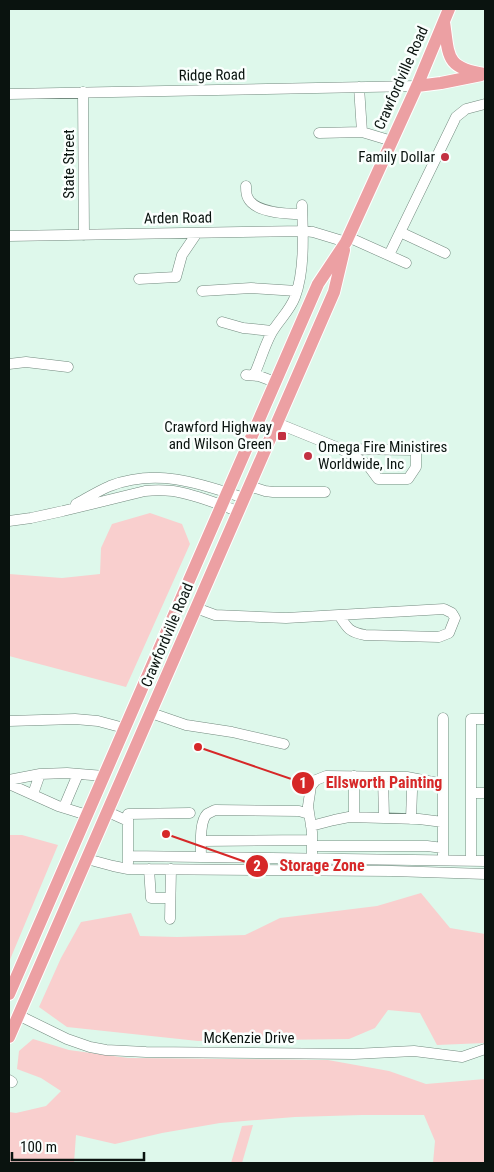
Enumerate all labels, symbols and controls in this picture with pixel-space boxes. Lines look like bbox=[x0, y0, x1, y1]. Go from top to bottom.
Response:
street label: Crawfordville Road bbox=[370, 24, 432, 132]
street label: Ridge Road bbox=[178, 65, 246, 85]
street label: State Street bbox=[60, 129, 78, 199]
place label: Family Dollar bbox=[358, 148, 435, 166]
marker: Family Dollar bbox=[439, 151, 451, 163]
street label: Arden Road bbox=[144, 208, 212, 228]
place label: Crawford Highway and Wilson Green bbox=[164, 418, 272, 453]
marker: Crawford Highway and Wilson Green bbox=[276, 430, 288, 442]
place label: Omega Fire Ministires Worldwide, Inc bbox=[318, 438, 448, 473]
marker: Omega Fire Ministires Worldwide, Inc bbox=[302, 450, 314, 462]
street label: Crawfordville Road bbox=[137, 580, 197, 690]
callout: Ellsworth Painting bbox=[291, 767, 452, 798]
text: Ellsworth Painting bbox=[326, 773, 442, 792]
text: 1 bbox=[299, 774, 307, 792]
callout: Storage Zone bbox=[244, 850, 374, 881]
text: Storage Zone bbox=[279, 856, 365, 875]
text: 2 bbox=[253, 857, 261, 875]
street label: McKenzie Drive bbox=[204, 1029, 294, 1047]
scale bar bbox=[12, 1130, 145, 1162]
text: 100 m bbox=[20, 1138, 57, 1156]

